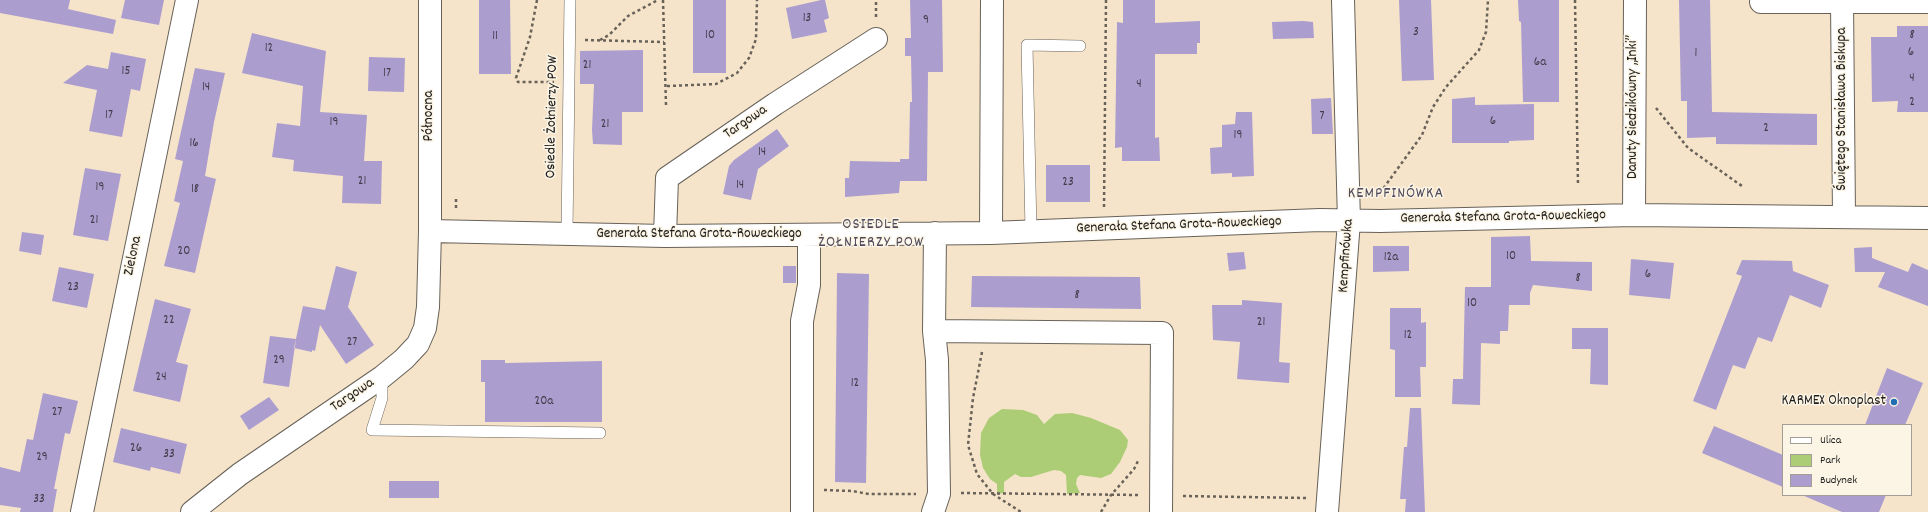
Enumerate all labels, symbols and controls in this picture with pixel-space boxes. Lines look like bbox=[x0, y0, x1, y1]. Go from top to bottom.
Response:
house number: 13 bbox=[803, 11, 811, 27]
house number: 9 bbox=[923, 13, 929, 29]
house number: 3 bbox=[1413, 25, 1419, 41]
house number: 10 bbox=[705, 28, 715, 44]
street label: Świętego Stanisława Biskupa bbox=[1834, 28, 1852, 190]
house number: 8 bbox=[1909, 28, 1915, 44]
house number: 11 bbox=[492, 29, 498, 45]
street label: Danuty Siedzikówny „Inki” bbox=[1625, 35, 1643, 179]
house number: 12 bbox=[265, 41, 273, 57]
house number: 6 bbox=[1908, 45, 1914, 61]
house number: 1 bbox=[1695, 46, 1697, 62]
street label: Osiedle Żołnierzy POW bbox=[543, 55, 563, 179]
house number: 6a bbox=[1534, 55, 1546, 71]
house number: 21 bbox=[583, 58, 591, 74]
house number: 15 bbox=[122, 64, 130, 80]
house number: 17 bbox=[383, 66, 391, 82]
house number: 4 bbox=[1909, 71, 1915, 87]
house number: 4 bbox=[1136, 77, 1142, 93]
house number: 14 bbox=[202, 80, 210, 96]
street label: Północna bbox=[421, 91, 439, 141]
house number: 2 bbox=[1909, 95, 1915, 111]
street label: Targowa bbox=[721, 102, 771, 144]
house number: 17 bbox=[105, 108, 113, 124]
house number: 7 bbox=[1320, 109, 1324, 125]
house number: 6 bbox=[1490, 114, 1496, 130]
house number: 19 bbox=[330, 115, 338, 131]
house number: 21 bbox=[601, 117, 609, 133]
house number: 2 bbox=[1763, 121, 1769, 137]
house number: 19 bbox=[1234, 128, 1242, 144]
house number: 16 bbox=[189, 136, 199, 152]
house number: 14 bbox=[758, 145, 766, 161]
house number: 21 bbox=[358, 174, 366, 190]
house number: 23 bbox=[1062, 175, 1074, 191]
house number: 14 bbox=[736, 178, 744, 194]
house number: 19 bbox=[96, 180, 104, 196]
house number: 18 bbox=[191, 182, 199, 198]
district label: KEMPFINÓWKA bbox=[1348, 185, 1444, 205]
street label: Generała Stefana Grota-Roweckiego bbox=[1400, 207, 1606, 229]
house number: 21 bbox=[90, 213, 98, 229]
street label: Generała Stefana Grota-Roweckiego bbox=[1076, 213, 1282, 239]
district label: OSIEDLE ŻOŁNIERZY POW bbox=[818, 216, 924, 254]
street label: Kempfinówka bbox=[1335, 218, 1359, 294]
street label: Generała Stefana Grota-Roweckiego bbox=[596, 226, 802, 244]
street label: Zielona bbox=[121, 234, 147, 278]
house number: 20 bbox=[178, 244, 190, 260]
house number: 10 bbox=[1506, 249, 1516, 265]
house number: 12a bbox=[1384, 250, 1398, 266]
house number: 6 bbox=[1645, 267, 1651, 283]
house number: 8 bbox=[1575, 271, 1581, 287]
house number: 23 bbox=[67, 280, 79, 296]
house number: 8 bbox=[1074, 288, 1080, 304]
house number: 10 bbox=[1467, 296, 1477, 312]
house number: 22 bbox=[163, 313, 175, 329]
house number: 21 bbox=[1257, 315, 1265, 331]
house number: 12 bbox=[1404, 328, 1412, 344]
house number: 27 bbox=[347, 335, 357, 351]
house number: 29 bbox=[273, 353, 285, 369]
house number: 24 bbox=[155, 370, 167, 386]
street label: Targowa bbox=[328, 375, 378, 417]
house number: 12 bbox=[851, 376, 859, 392]
place label: KARMEX Oknoplast bbox=[1782, 393, 1886, 411]
house number: 20a bbox=[535, 394, 553, 410]
marker: KARMEX Oknoplast bbox=[1889, 397, 1899, 407]
house number: 27 bbox=[52, 405, 62, 421]
legend bbox=[1782, 424, 1912, 496]
text: Ulica bbox=[1820, 432, 1841, 449]
house number: 26 bbox=[130, 441, 142, 457]
house number: 33 bbox=[163, 447, 175, 463]
house number: 29 bbox=[36, 450, 48, 466]
text: Park bbox=[1820, 452, 1840, 469]
text: Budynek bbox=[1820, 472, 1857, 489]
house number: 33 bbox=[33, 492, 45, 508]

